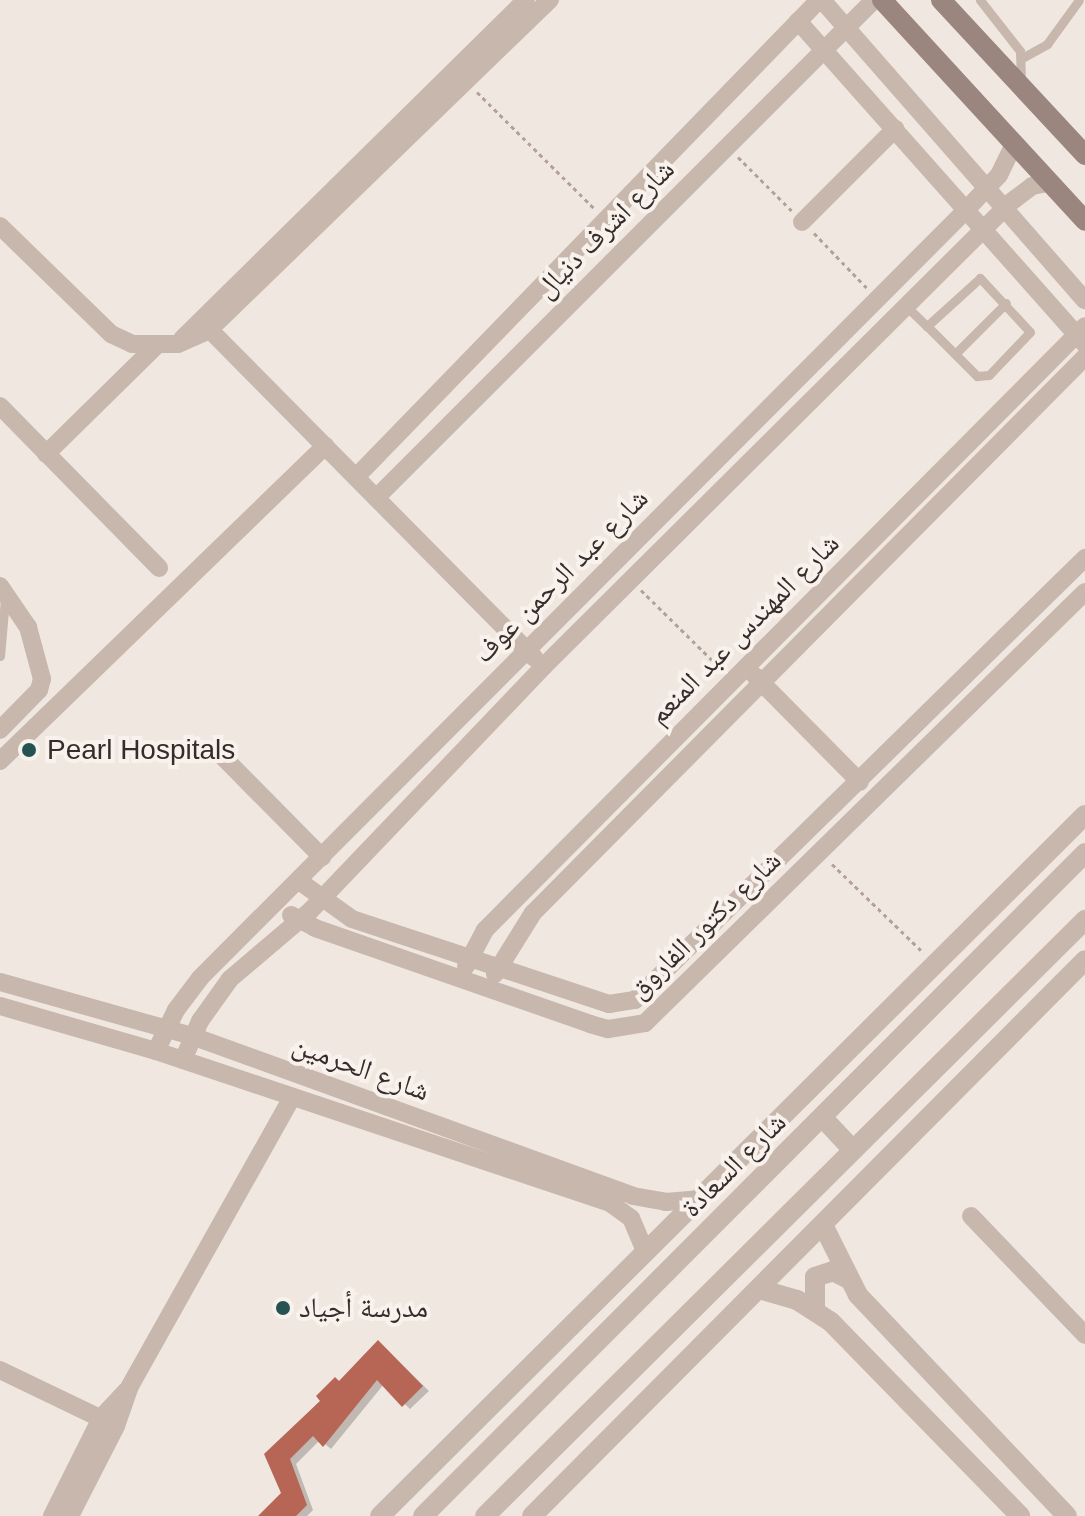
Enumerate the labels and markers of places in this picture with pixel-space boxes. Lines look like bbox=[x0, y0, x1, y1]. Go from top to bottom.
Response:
place label: Pearl Hospitals bbox=[47, 733, 235, 767]
marker: Pearl Hospitals bbox=[18, 739, 40, 761]
place label: مدرسة أجياد bbox=[299, 1291, 428, 1325]
marker: مدرسة أجياد bbox=[274, 1299, 292, 1317]

